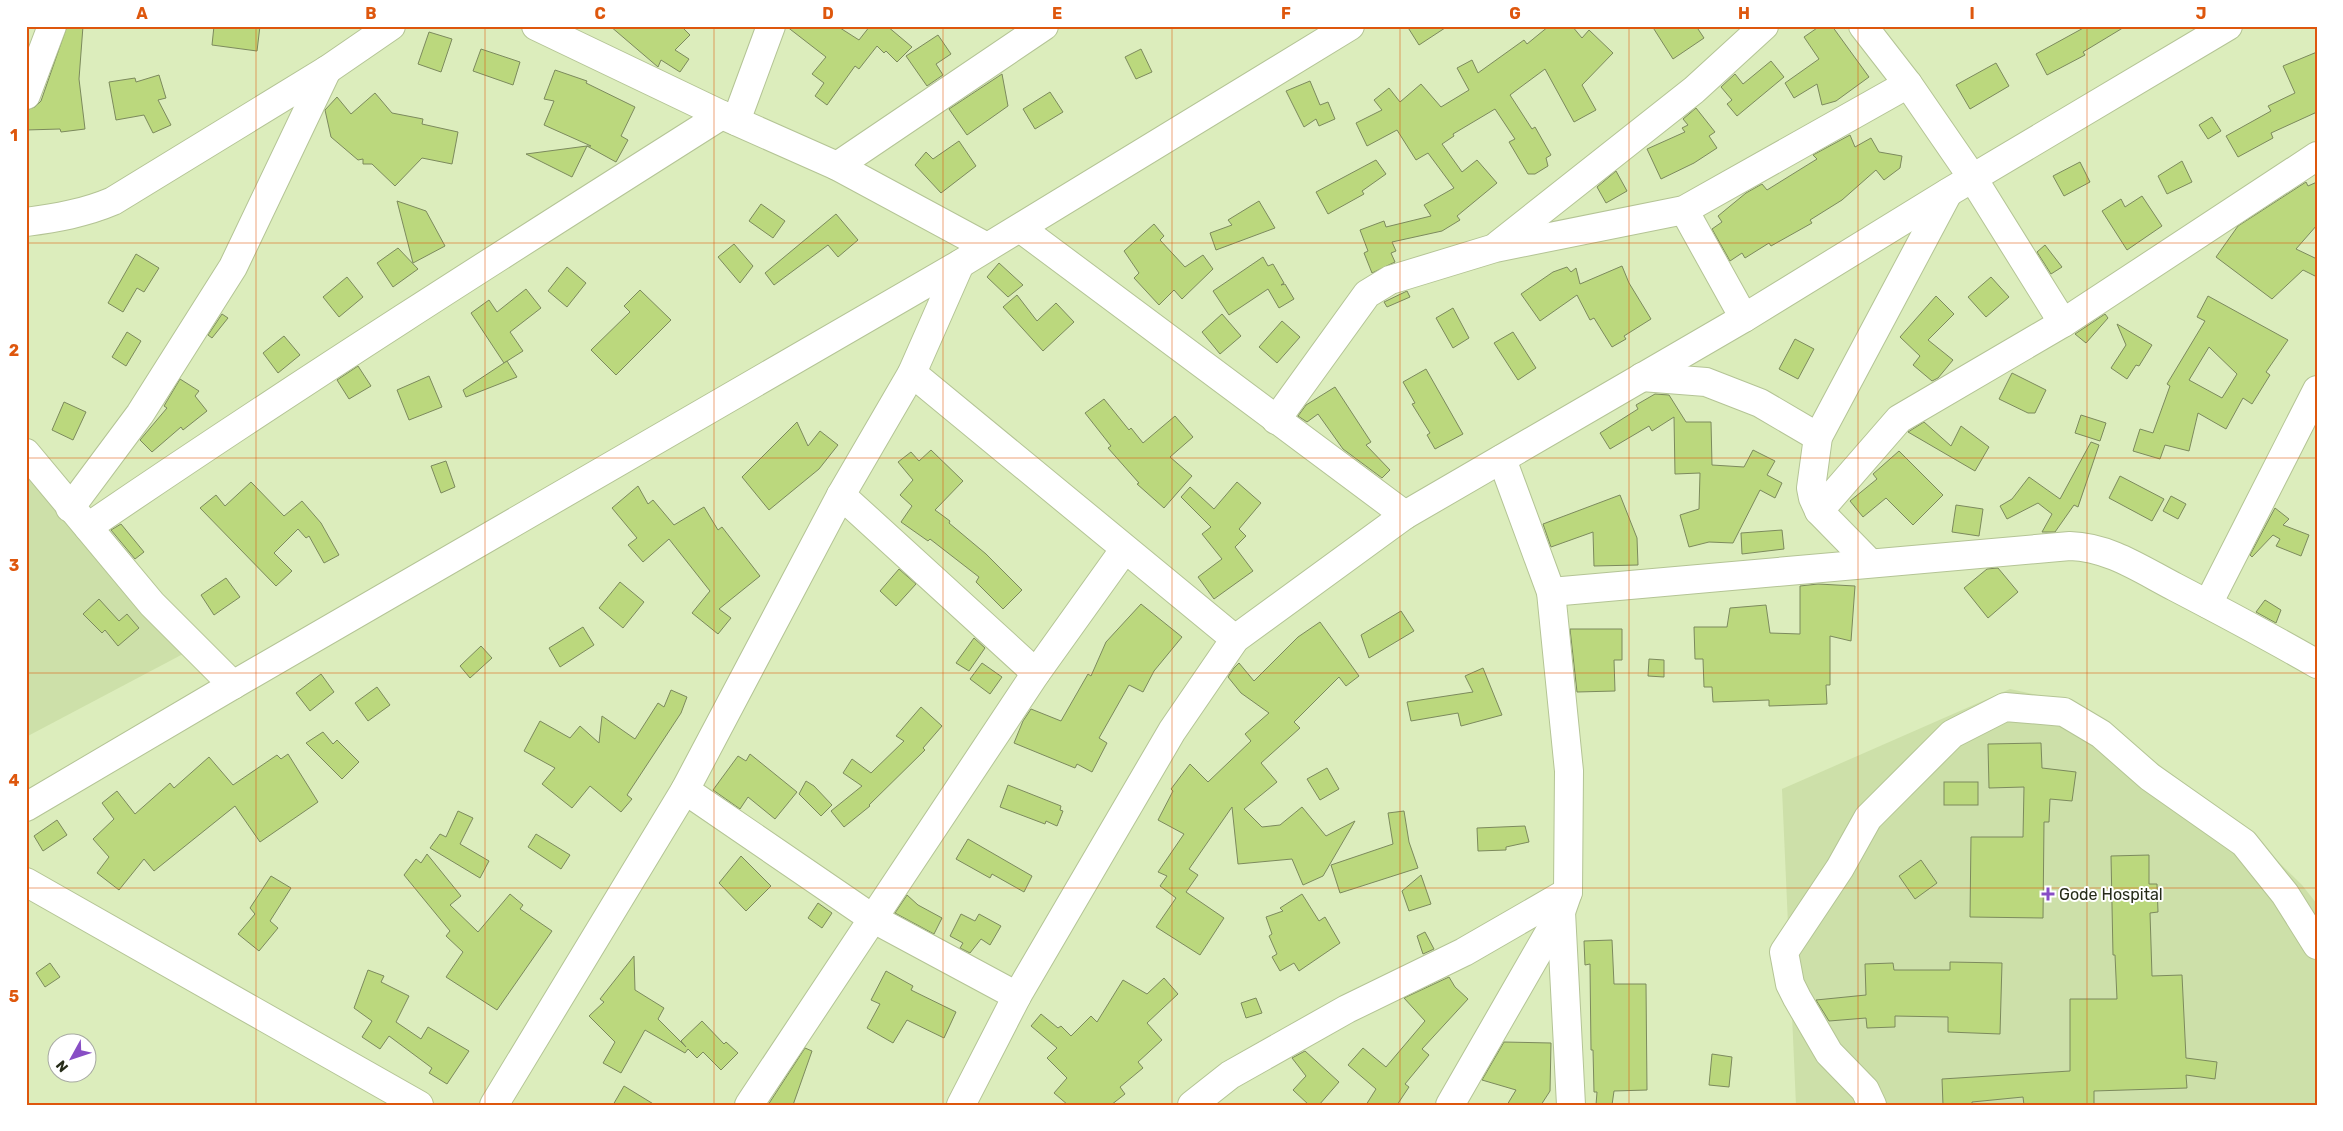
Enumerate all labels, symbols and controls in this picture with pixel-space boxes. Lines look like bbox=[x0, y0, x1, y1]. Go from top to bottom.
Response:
text: A bbox=[136, 4, 148, 23]
text: B bbox=[365, 4, 377, 23]
text: C bbox=[594, 4, 606, 23]
text: D bbox=[822, 4, 834, 23]
text: E bbox=[1052, 4, 1062, 23]
text: F bbox=[1281, 4, 1291, 23]
text: G bbox=[1509, 4, 1521, 23]
text: H bbox=[1738, 4, 1750, 23]
text: I bbox=[1969, 4, 1975, 23]
text: J bbox=[2196, 4, 2206, 23]
text: 1 bbox=[10, 126, 18, 145]
text: 2 bbox=[9, 341, 19, 360]
text: 3 bbox=[9, 556, 19, 575]
text: 4 bbox=[9, 771, 20, 790]
place label: Gode Hospital bbox=[2059, 885, 2163, 904]
marker: Gode Hospital bbox=[2041, 887, 2055, 901]
text: 5 bbox=[9, 987, 19, 1006]
north arrow bbox=[48, 1034, 98, 1084]
text: N bbox=[53, 1057, 72, 1075]

